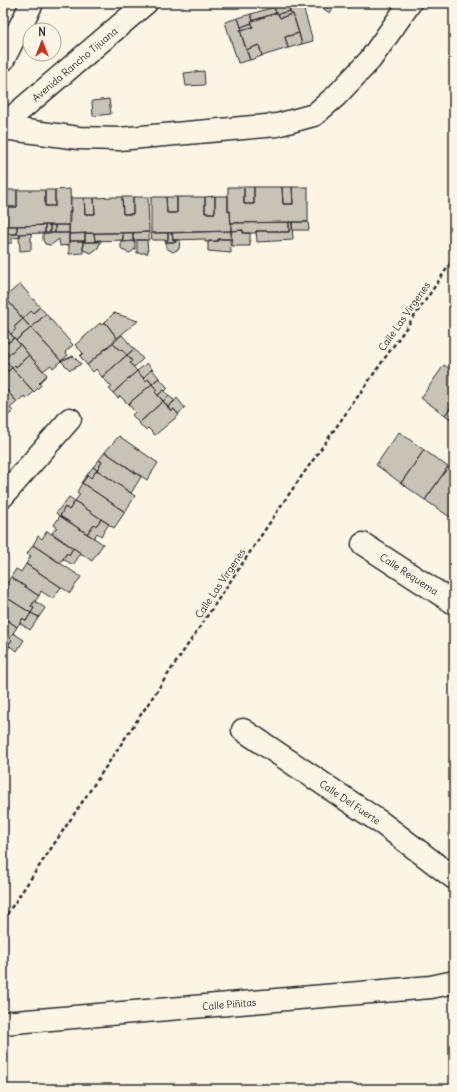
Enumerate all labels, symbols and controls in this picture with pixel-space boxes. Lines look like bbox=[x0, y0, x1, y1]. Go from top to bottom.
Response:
north arrow bbox=[22, 22, 62, 62]
street label: Avenida Rancho Tijuana bbox=[29, 24, 120, 104]
text: N bbox=[38, 25, 46, 39]
street label: Calle Las Virgenes bbox=[376, 279, 433, 353]
street label: Calle Las Virgenes bbox=[192, 545, 249, 621]
street label: Calle Requema bbox=[377, 551, 441, 598]
street label: Calle Del Fuerte bbox=[317, 777, 383, 827]
street label: Calle Piñitas bbox=[202, 996, 257, 1013]

